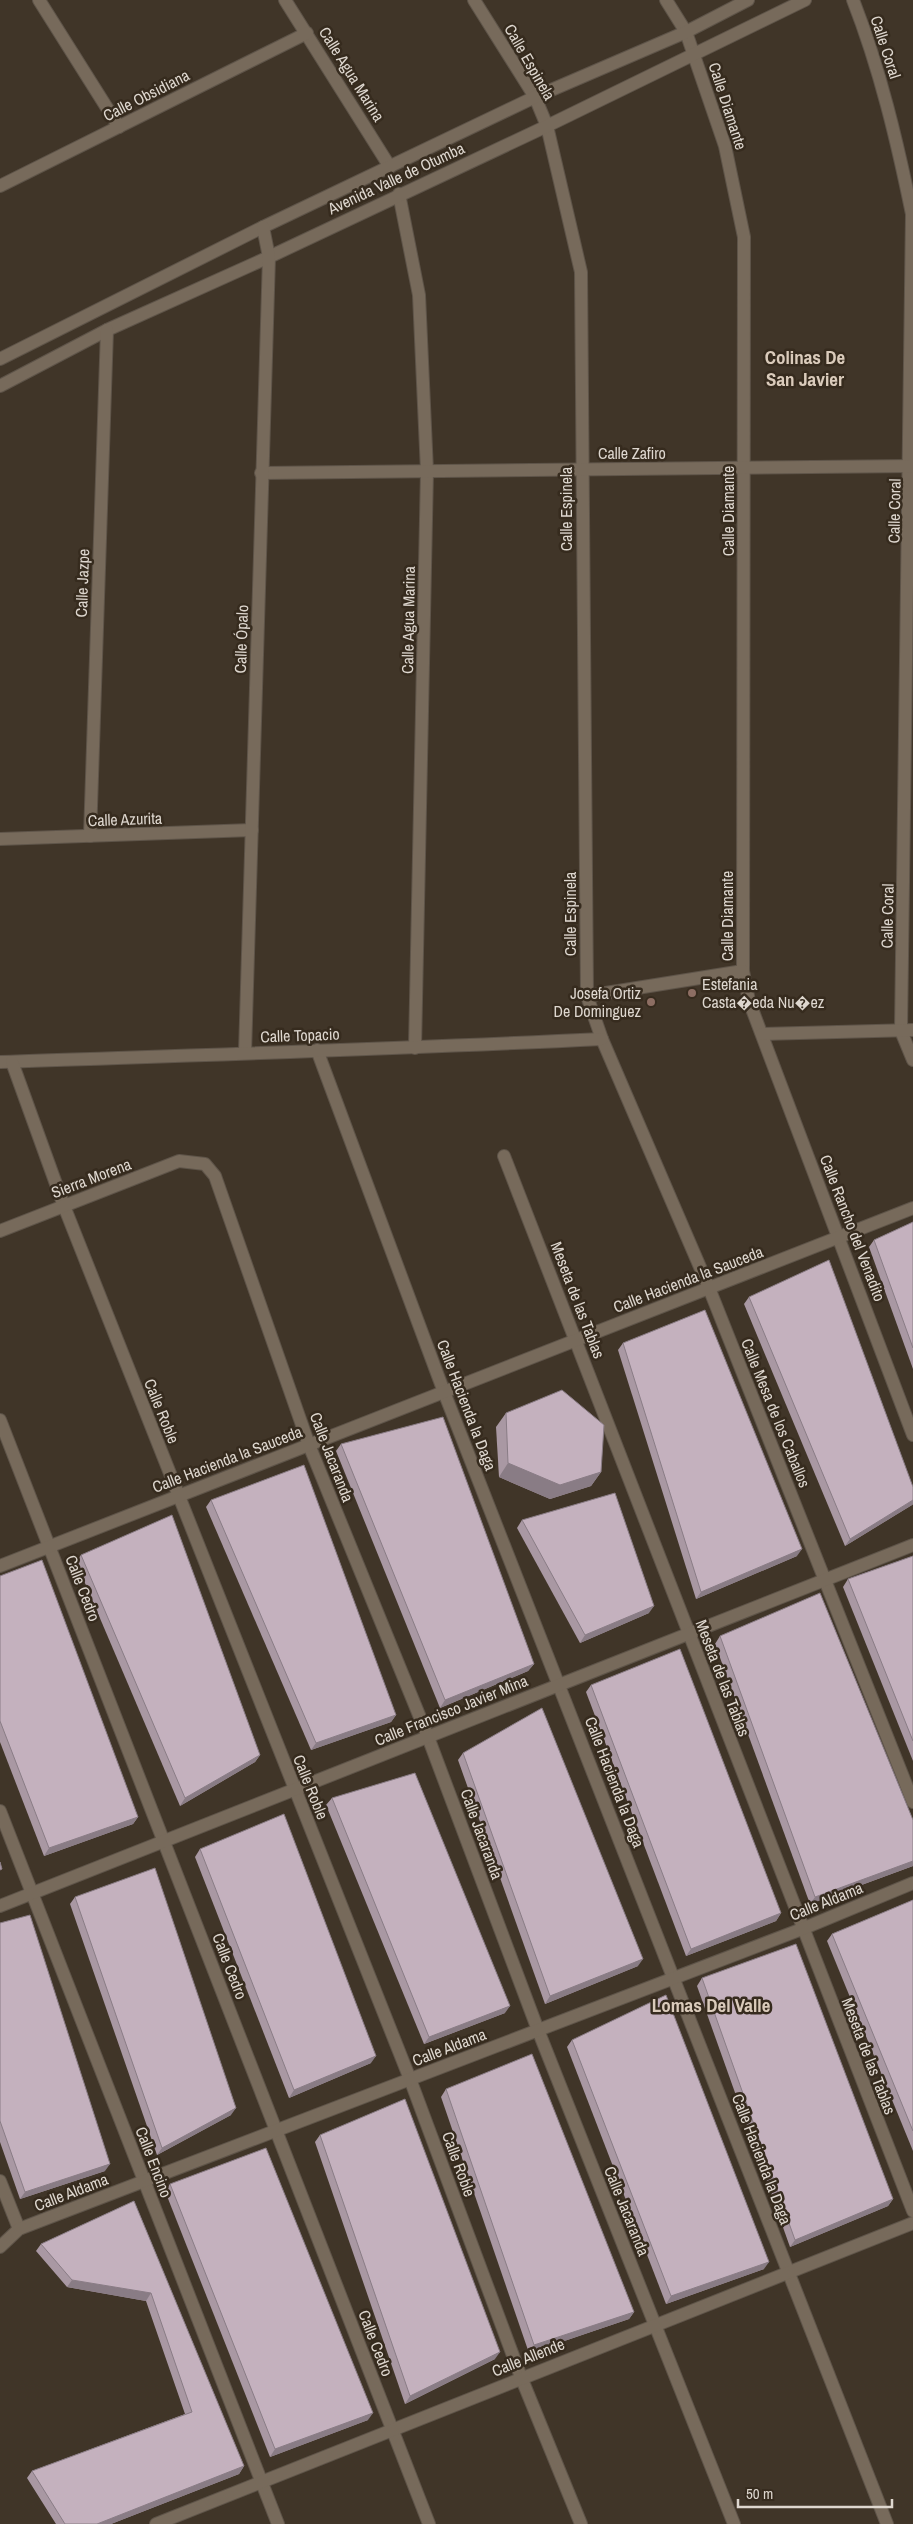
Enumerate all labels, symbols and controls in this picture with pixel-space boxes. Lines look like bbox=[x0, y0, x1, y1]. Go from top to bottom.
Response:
street label: Calle Coral bbox=[866, 13, 907, 81]
street label: Calle Espinela bbox=[499, 20, 561, 105]
street label: Calle Agua Marina bbox=[314, 22, 390, 126]
street label: Calle Diamante bbox=[704, 60, 752, 152]
street label: Calle Obsidiana bbox=[99, 64, 194, 126]
street label: Avenida Valle de Otumba bbox=[323, 136, 469, 220]
district label: Colinas De San Javier bbox=[765, 344, 846, 392]
street label: Calle Zafiro bbox=[598, 442, 666, 464]
street label: Calle Espinela bbox=[555, 466, 577, 551]
street label: Calle Diamante bbox=[717, 466, 739, 556]
street label: Calle Coral bbox=[882, 478, 906, 544]
street label: Calle Jazpe bbox=[70, 548, 94, 618]
street label: Calle Agua Marina bbox=[396, 565, 420, 674]
street label: Calle Ópalo bbox=[229, 604, 253, 674]
street label: Calle Azurita bbox=[87, 807, 163, 831]
street label: Calle Espinela bbox=[559, 871, 581, 956]
street label: Calle Diamante bbox=[716, 871, 738, 961]
street label: Calle Coral bbox=[875, 883, 899, 949]
place label: Estefania Casta�eda Nu�ez bbox=[702, 973, 825, 1013]
place label: Josefa Ortiz De Dominguez bbox=[553, 982, 641, 1022]
marker: Estefania Casta�eda Nu�ez bbox=[686, 987, 698, 999]
marker: Josefa Ortiz De Dominguez bbox=[645, 996, 657, 1008]
street label: Calle Topacio bbox=[260, 1023, 340, 1047]
street label: Sierra Morena bbox=[48, 1152, 135, 1203]
street label: Calle Rancho del Venadito bbox=[815, 1152, 891, 1304]
street label: Meseta de las Tablas bbox=[546, 1239, 610, 1361]
street label: Calle Hacienda la Sauceda bbox=[610, 1240, 767, 1318]
street label: Calle Mesa de los Caballos bbox=[736, 1335, 816, 1491]
street label: Calle Hacienda la Daga bbox=[432, 1336, 502, 1474]
street label: Calle Roble bbox=[139, 1375, 185, 1447]
street label: Calle Jacaranda bbox=[305, 1409, 360, 1506]
street label: Calle Hacienda la Sauceda bbox=[149, 1420, 306, 1498]
street label: Calle Cedro bbox=[60, 1552, 106, 1624]
street label: Meseta de las Tablas bbox=[691, 1617, 755, 1739]
street label: Calle Francisco Javier Mina bbox=[371, 1669, 531, 1751]
street label: Calle Hacienda la Daga bbox=[580, 1713, 650, 1851]
street label: Calle Roble bbox=[288, 1751, 334, 1823]
street label: Calle Jacaranda bbox=[455, 1786, 509, 1883]
street label: Calle Aldama bbox=[786, 1876, 867, 1926]
street label: Calle Cedro bbox=[207, 1930, 253, 2002]
district label: Lomas Del Valle bbox=[652, 1992, 771, 2018]
street label: Meseta de las Tablas bbox=[837, 1995, 901, 2117]
street label: Calle Aldama bbox=[409, 2023, 490, 2071]
street label: Calle Hacienda la Daga bbox=[727, 2090, 797, 2228]
street label: Calle Encino bbox=[130, 2123, 178, 2201]
street label: Calle Roble bbox=[437, 2128, 481, 2200]
street label: Calle Jacaranda bbox=[599, 2163, 655, 2260]
street label: Calle Aldama bbox=[31, 2168, 112, 2216]
street label: Calle Cedro bbox=[353, 2307, 399, 2379]
street label: Calle Allende bbox=[488, 2332, 568, 2382]
scale bar bbox=[738, 2476, 892, 2508]
text: 50 m bbox=[746, 2483, 773, 2504]

